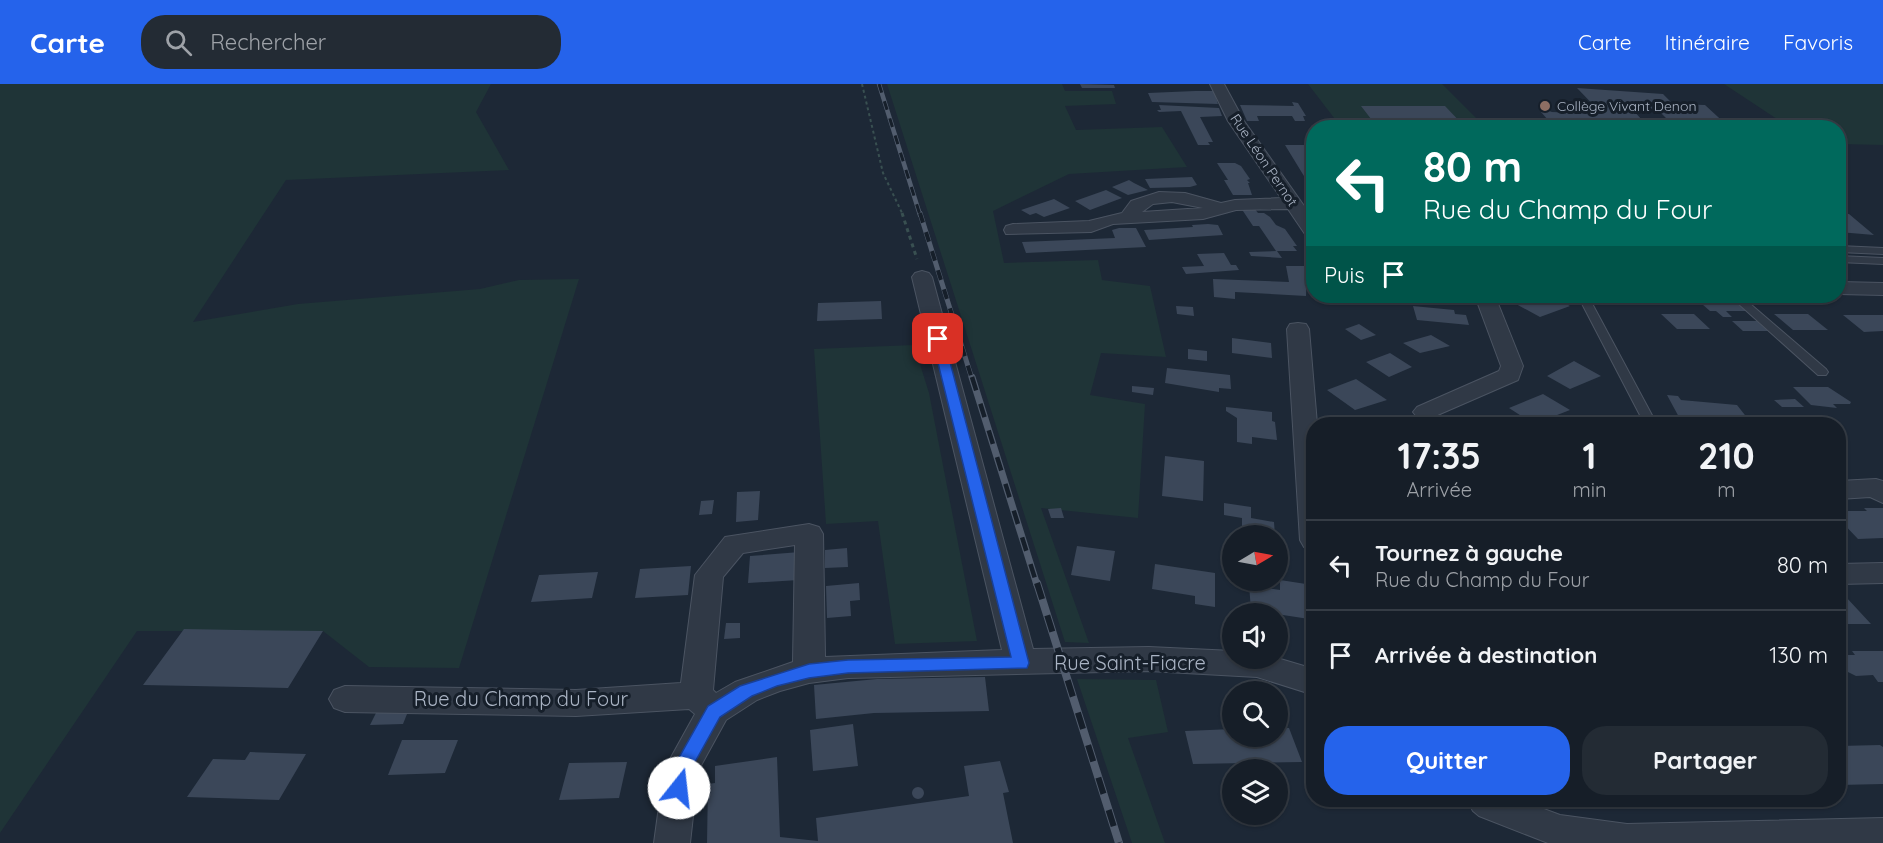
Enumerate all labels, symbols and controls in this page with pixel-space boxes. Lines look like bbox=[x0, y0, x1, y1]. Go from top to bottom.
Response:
search box bbox=[141, 15, 561, 69]
text: Carte bbox=[30, 25, 105, 60]
icon: search bbox=[162, 26, 195, 59]
text: Rechercher bbox=[210, 28, 326, 56]
text: Carte bbox=[1578, 29, 1632, 55]
text: Itinéraire bbox=[1665, 29, 1750, 55]
text: Favoris bbox=[1783, 29, 1853, 55]
place label: Collège Vivant Denon bbox=[1557, 97, 1696, 115]
marker: Collège Vivant Denon bbox=[1538, 99, 1552, 113]
street label: Rue Léon Pernot bbox=[1226, 110, 1302, 210]
text: 80 m bbox=[1423, 140, 1522, 193]
icon: left bbox=[1324, 144, 1402, 222]
text: Rue du Champ du Four bbox=[1423, 192, 1713, 226]
icon: arrive bbox=[1377, 258, 1410, 291]
text: Puis bbox=[1324, 261, 1365, 289]
pin bbox=[912, 313, 963, 364]
icon: arrive bbox=[921, 322, 954, 355]
text: 17:35 bbox=[1397, 433, 1481, 478]
text: 1 bbox=[1583, 433, 1597, 478]
text: 210 bbox=[1698, 433, 1755, 478]
text: Arrivée bbox=[1406, 477, 1472, 502]
text: min bbox=[1572, 477, 1607, 502]
text: m bbox=[1717, 477, 1735, 502]
north arrow bbox=[1222, 525, 1288, 591]
map controls bbox=[1222, 525, 1288, 825]
text: Tournez à gauche bbox=[1375, 539, 1563, 567]
icon: left bbox=[1324, 549, 1357, 582]
text: 80 m bbox=[1777, 551, 1828, 579]
text: Rue du Champ du Four bbox=[1375, 567, 1589, 592]
button: sound bbox=[1222, 603, 1288, 669]
icon: arrive bbox=[1324, 639, 1357, 672]
text: Arrivée à destination bbox=[1375, 641, 1597, 669]
text: 130 m bbox=[1769, 641, 1828, 669]
street label: Rue Saint-Fiacre bbox=[1054, 650, 1206, 675]
button: search bbox=[1222, 681, 1288, 747]
street label: Rue du Champ du Four bbox=[414, 686, 629, 711]
button: Quitter bbox=[1324, 726, 1570, 795]
button: Partager bbox=[1582, 726, 1828, 795]
position arrow bbox=[647, 756, 711, 820]
button: layers bbox=[1222, 759, 1288, 825]

